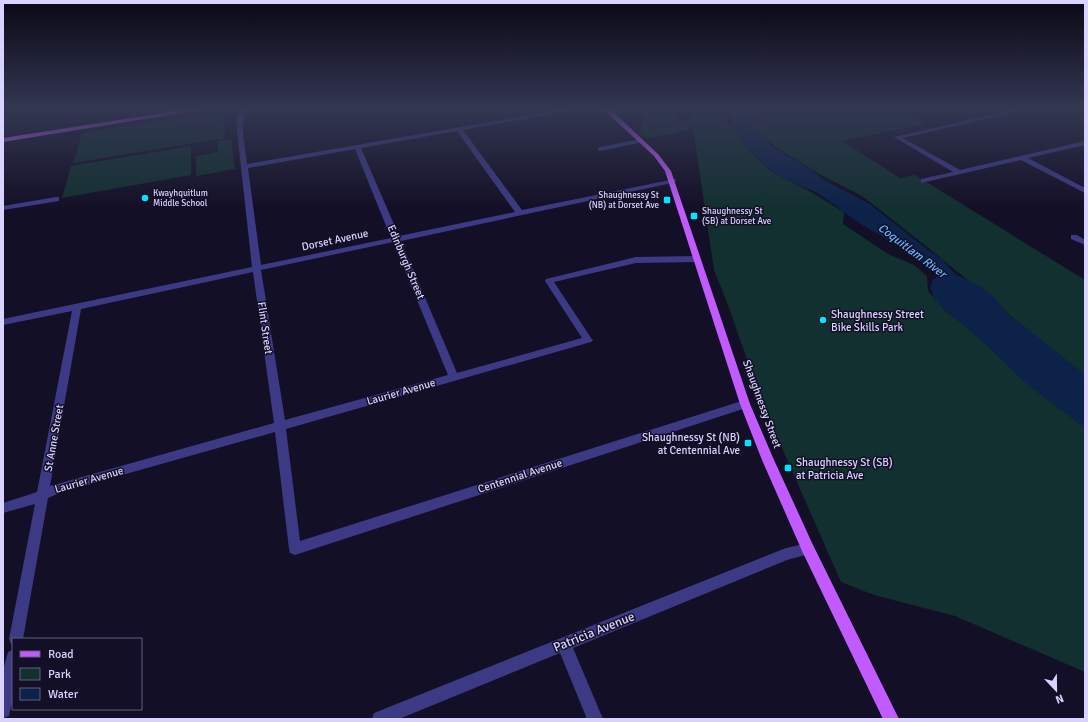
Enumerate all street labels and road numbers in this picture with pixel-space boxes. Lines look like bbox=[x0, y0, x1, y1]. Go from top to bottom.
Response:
street label: Edinburgh Street bbox=[384, 223, 428, 301]
street label: Dorset Avenue bbox=[300, 227, 370, 253]
street label: Flint Street bbox=[255, 301, 275, 355]
street label: Shaughnessy Street bbox=[740, 358, 784, 450]
street label: Laurier Avenue bbox=[365, 376, 437, 408]
street label: St Anne Street bbox=[42, 403, 66, 472]
street label: Centennial Avenue bbox=[476, 456, 564, 496]
street label: Laurier Avenue bbox=[53, 464, 125, 496]
street label: Patricia Avenue bbox=[551, 608, 637, 656]

